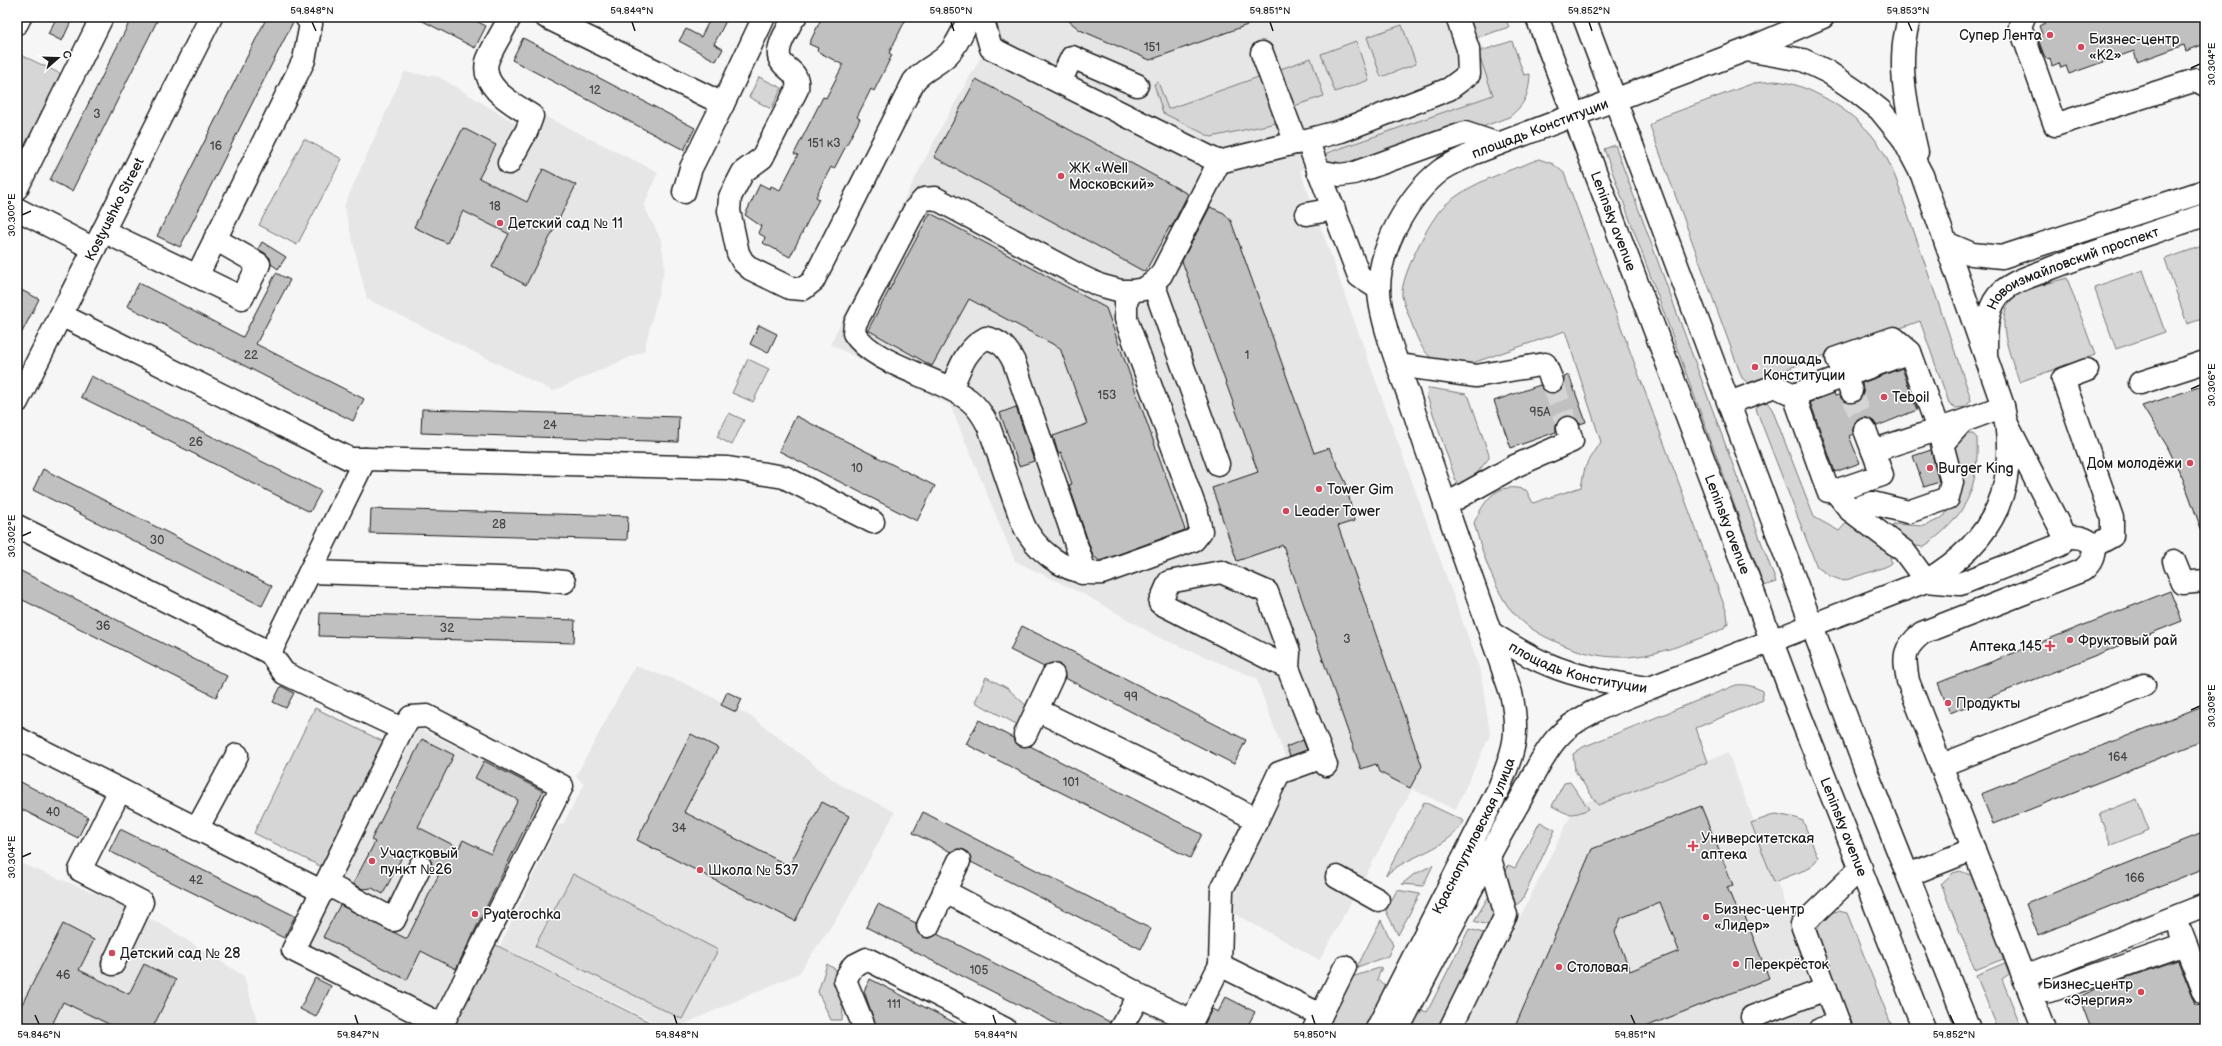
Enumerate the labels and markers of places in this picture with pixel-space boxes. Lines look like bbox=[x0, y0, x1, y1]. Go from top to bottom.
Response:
place label: Супер Лента bbox=[1959, 27, 2043, 44]
marker: Супер Лента bbox=[2045, 30, 2055, 40]
place label: Бизнес-центр «К2» bbox=[2089, 31, 2179, 64]
marker: Бизнес-центр «К2» bbox=[2076, 42, 2086, 52]
place label: ЖК «Well Московский» bbox=[1069, 160, 1155, 193]
marker: ЖК «Well Московский» bbox=[1056, 171, 1066, 181]
place label: Детский сад № 11 bbox=[508, 215, 623, 232]
marker: Детский сад № 11 bbox=[495, 218, 505, 228]
place label: площадь Конституции bbox=[1763, 351, 1845, 384]
marker: площадь Конституции bbox=[1750, 362, 1760, 372]
place label: Teboil bbox=[1892, 389, 1929, 406]
marker: Teboil bbox=[1879, 392, 1889, 402]
place label: Дом молодёжи bbox=[2087, 455, 2182, 472]
marker: Дом молодёжи bbox=[2185, 458, 2195, 468]
place label: Burger King bbox=[1938, 460, 2014, 477]
marker: Burger King bbox=[1925, 463, 1935, 473]
place label: Tower Gim bbox=[1327, 481, 1394, 498]
marker: Tower Gim bbox=[1314, 484, 1324, 494]
place label: Leader Tower bbox=[1294, 503, 1381, 520]
marker: Leader Tower bbox=[1281, 506, 1291, 516]
place label: Фруктовый рай bbox=[2078, 632, 2178, 649]
marker: Фруктовый рай bbox=[2065, 635, 2075, 645]
place label: Аптека 145 bbox=[1969, 638, 2042, 655]
marker: Аптека 145 bbox=[2045, 641, 2055, 651]
place label: Продукты bbox=[1956, 695, 2020, 712]
marker: Продукты bbox=[1943, 698, 1953, 708]
place label: Университетская аптека bbox=[1701, 830, 1814, 863]
marker: Университетская аптека bbox=[1688, 841, 1698, 851]
place label: Участковый пункт №26 bbox=[380, 845, 458, 878]
marker: Участковый пункт №26 bbox=[367, 856, 377, 866]
place label: Школа № 537 bbox=[708, 862, 798, 879]
marker: Школа № 537 bbox=[695, 865, 705, 875]
place label: Бизнес-центр «Лидер» bbox=[1714, 901, 1804, 934]
place label: Pyaterochka bbox=[483, 906, 561, 923]
marker: Pyaterochka bbox=[470, 909, 480, 919]
marker: Бизнес-центр «Лидер» bbox=[1701, 912, 1711, 922]
place label: Детский сад № 28 bbox=[120, 945, 241, 962]
marker: Детский сад № 28 bbox=[107, 948, 117, 958]
place label: Перекрёсток bbox=[1744, 956, 1829, 973]
place label: Столовая bbox=[1567, 959, 1629, 976]
marker: Перекрёсток bbox=[1731, 959, 1741, 969]
marker: Столовая bbox=[1554, 962, 1564, 972]
place label: Бизнес-центр «Энергия» bbox=[2043, 976, 2133, 1009]
marker: Бизнес-центр «Энергия» bbox=[2136, 987, 2146, 997]

